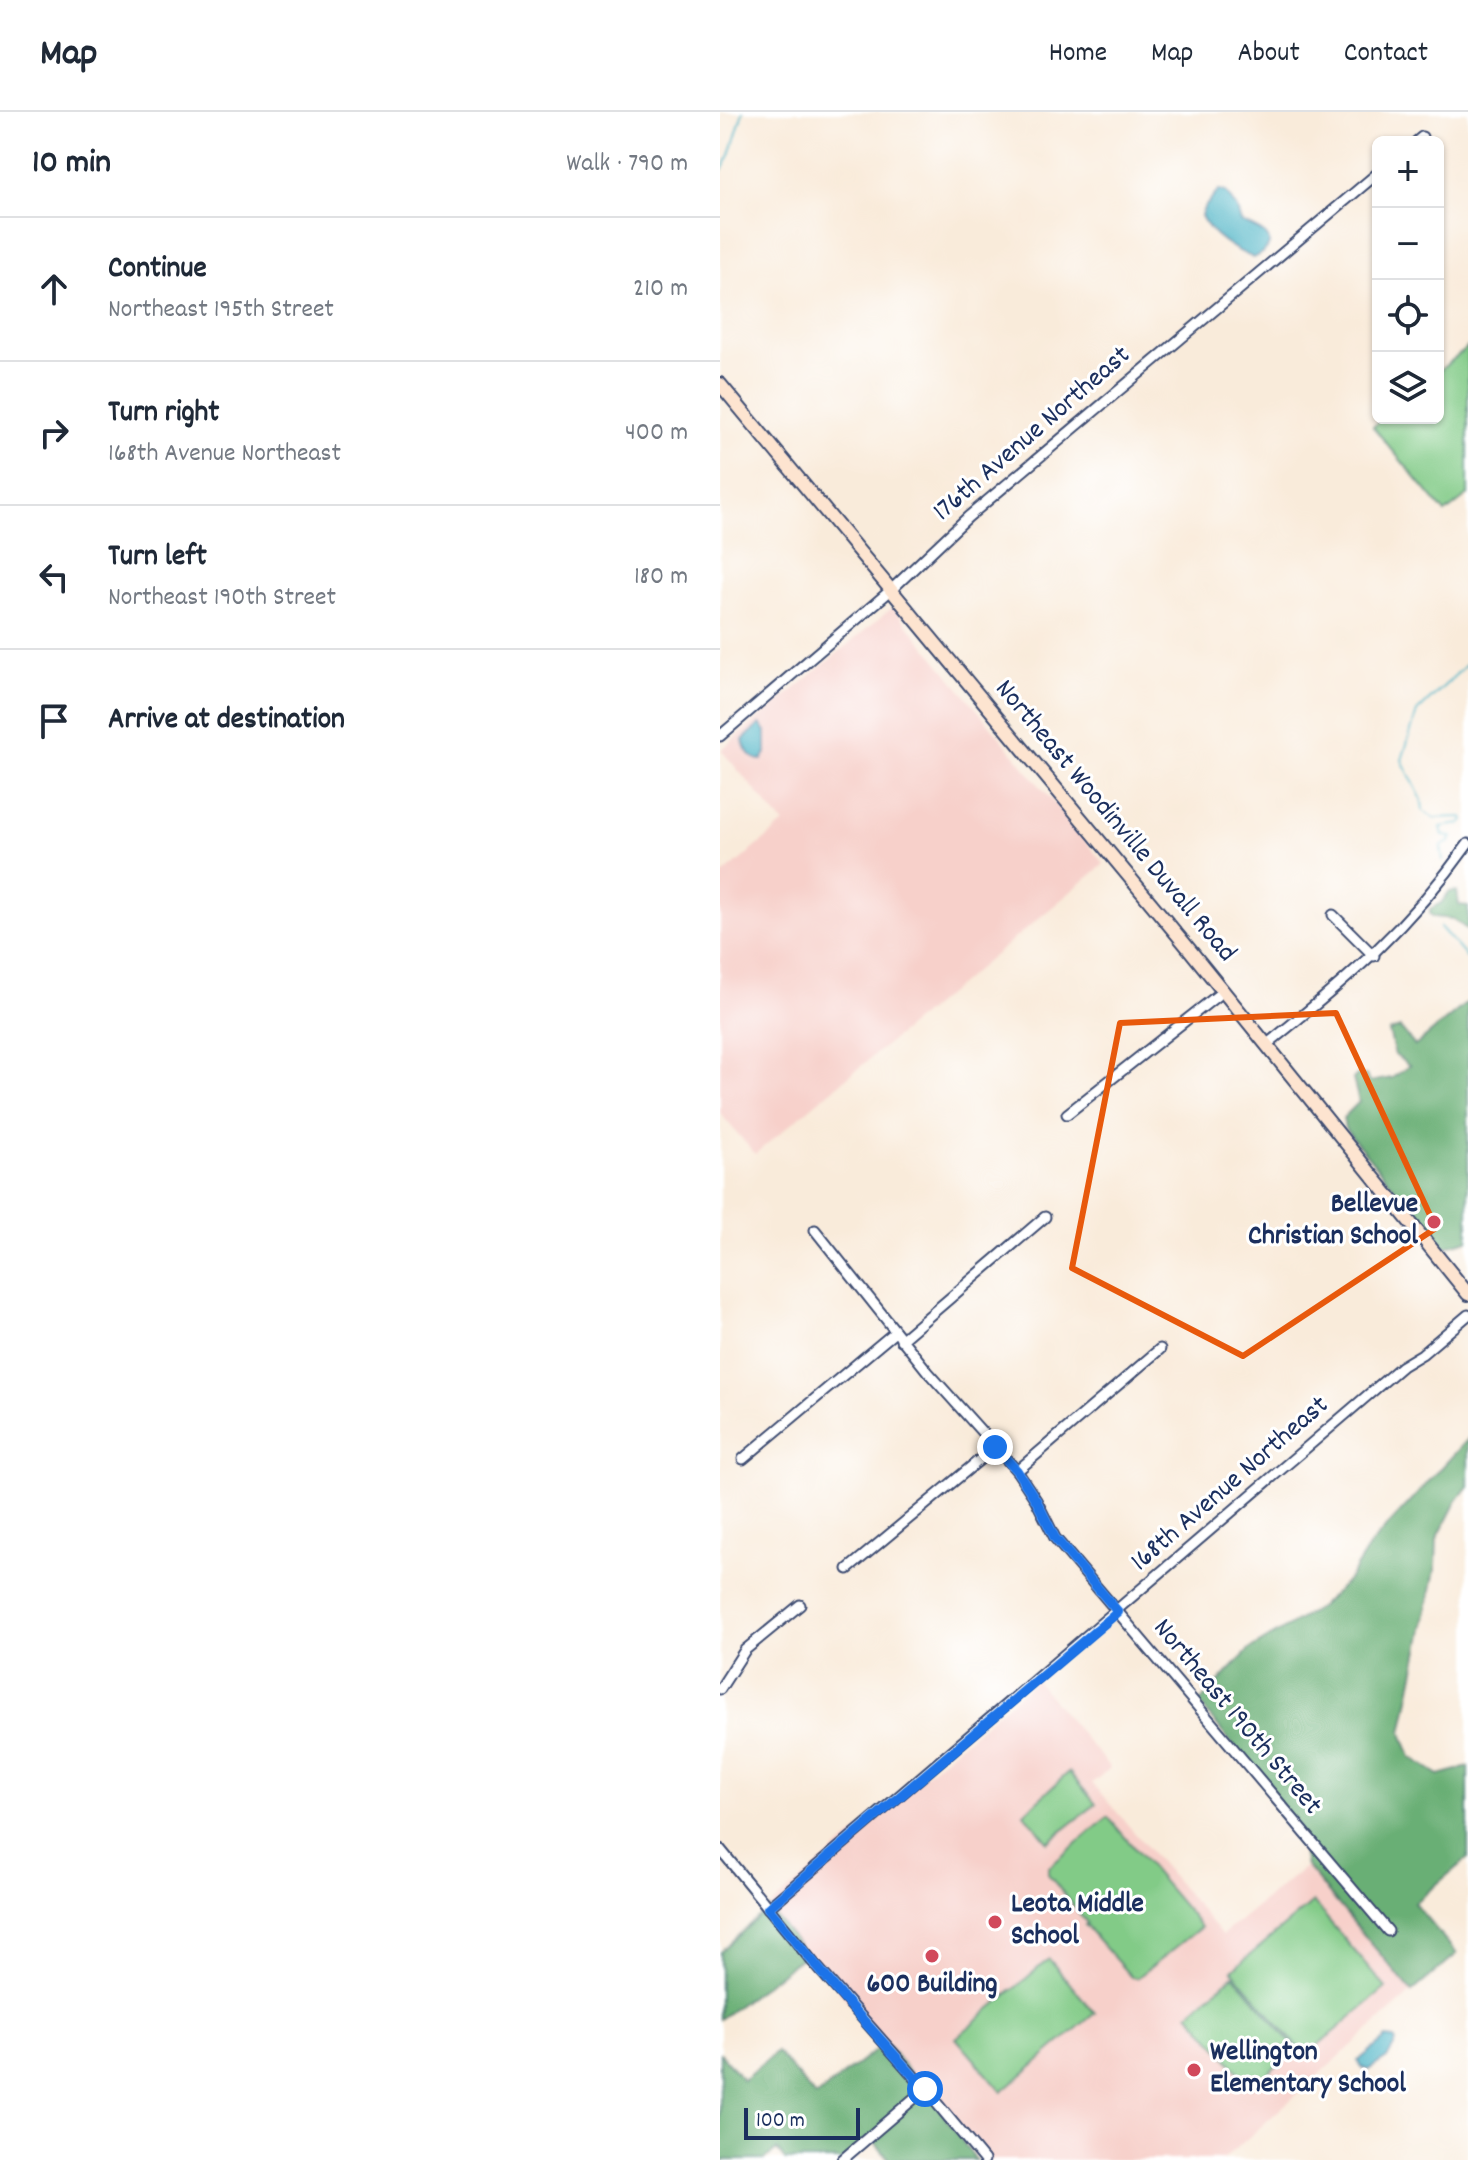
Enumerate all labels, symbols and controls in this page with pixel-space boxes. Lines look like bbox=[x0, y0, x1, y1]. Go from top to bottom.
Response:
text: Map bbox=[40, 28, 98, 83]
text: Home bbox=[1049, 35, 1107, 75]
text: Map bbox=[1151, 35, 1193, 75]
text: About bbox=[1237, 35, 1300, 75]
text: Contact bbox=[1344, 35, 1428, 75]
map controls bbox=[1372, 136, 1444, 424]
button: + bbox=[1372, 136, 1444, 208]
text: 10 min bbox=[32, 140, 111, 189]
text: Walk · 790 m bbox=[566, 146, 688, 183]
button: − bbox=[1372, 208, 1444, 280]
text: Continue bbox=[108, 249, 207, 292]
icon: ahead bbox=[32, 267, 76, 311]
text: 210 m bbox=[633, 271, 688, 308]
button: locate bbox=[1372, 280, 1444, 352]
text: Northeast 195th Street bbox=[108, 292, 334, 329]
street label: 176th Avenue Northeast bbox=[925, 338, 1141, 532]
button: layers bbox=[1372, 352, 1444, 424]
text: Turn right bbox=[108, 393, 219, 436]
icon: right bbox=[32, 411, 76, 455]
text: 400 m bbox=[625, 415, 688, 452]
text: 168th Avenue Northeast bbox=[108, 436, 341, 473]
text: Turn left bbox=[108, 537, 207, 580]
icon: left bbox=[32, 555, 76, 599]
text: 180 m bbox=[634, 559, 688, 596]
text: Northeast 190th Street bbox=[108, 580, 336, 617]
street label: Northeast Woodinville Duvall Road bbox=[984, 672, 1244, 972]
icon: arrive bbox=[32, 699, 76, 743]
text: Arrive at destination bbox=[108, 700, 345, 743]
place label: Bellevue Christian School bbox=[1248, 1186, 1418, 1258]
marker: Bellevue Christian School bbox=[1425, 1213, 1443, 1231]
street label: 168th Avenue Northeast bbox=[1123, 1388, 1339, 1582]
route end bbox=[977, 1429, 1013, 1465]
street label: Northeast 190th Street bbox=[1142, 1611, 1330, 1825]
place label: Leota Middle School bbox=[1011, 1886, 1144, 1958]
marker: Leota Middle School bbox=[986, 1913, 1004, 1931]
marker: 600 Building bbox=[923, 1947, 941, 1965]
place label: 600 Building bbox=[866, 1966, 998, 2006]
place label: Wellington Elementary School bbox=[1210, 2034, 1406, 2106]
marker: Wellington Elementary School bbox=[1185, 2061, 1203, 2079]
route start bbox=[907, 2071, 943, 2107]
scale bar bbox=[744, 2104, 860, 2140]
text: 100 m bbox=[756, 2106, 805, 2137]

